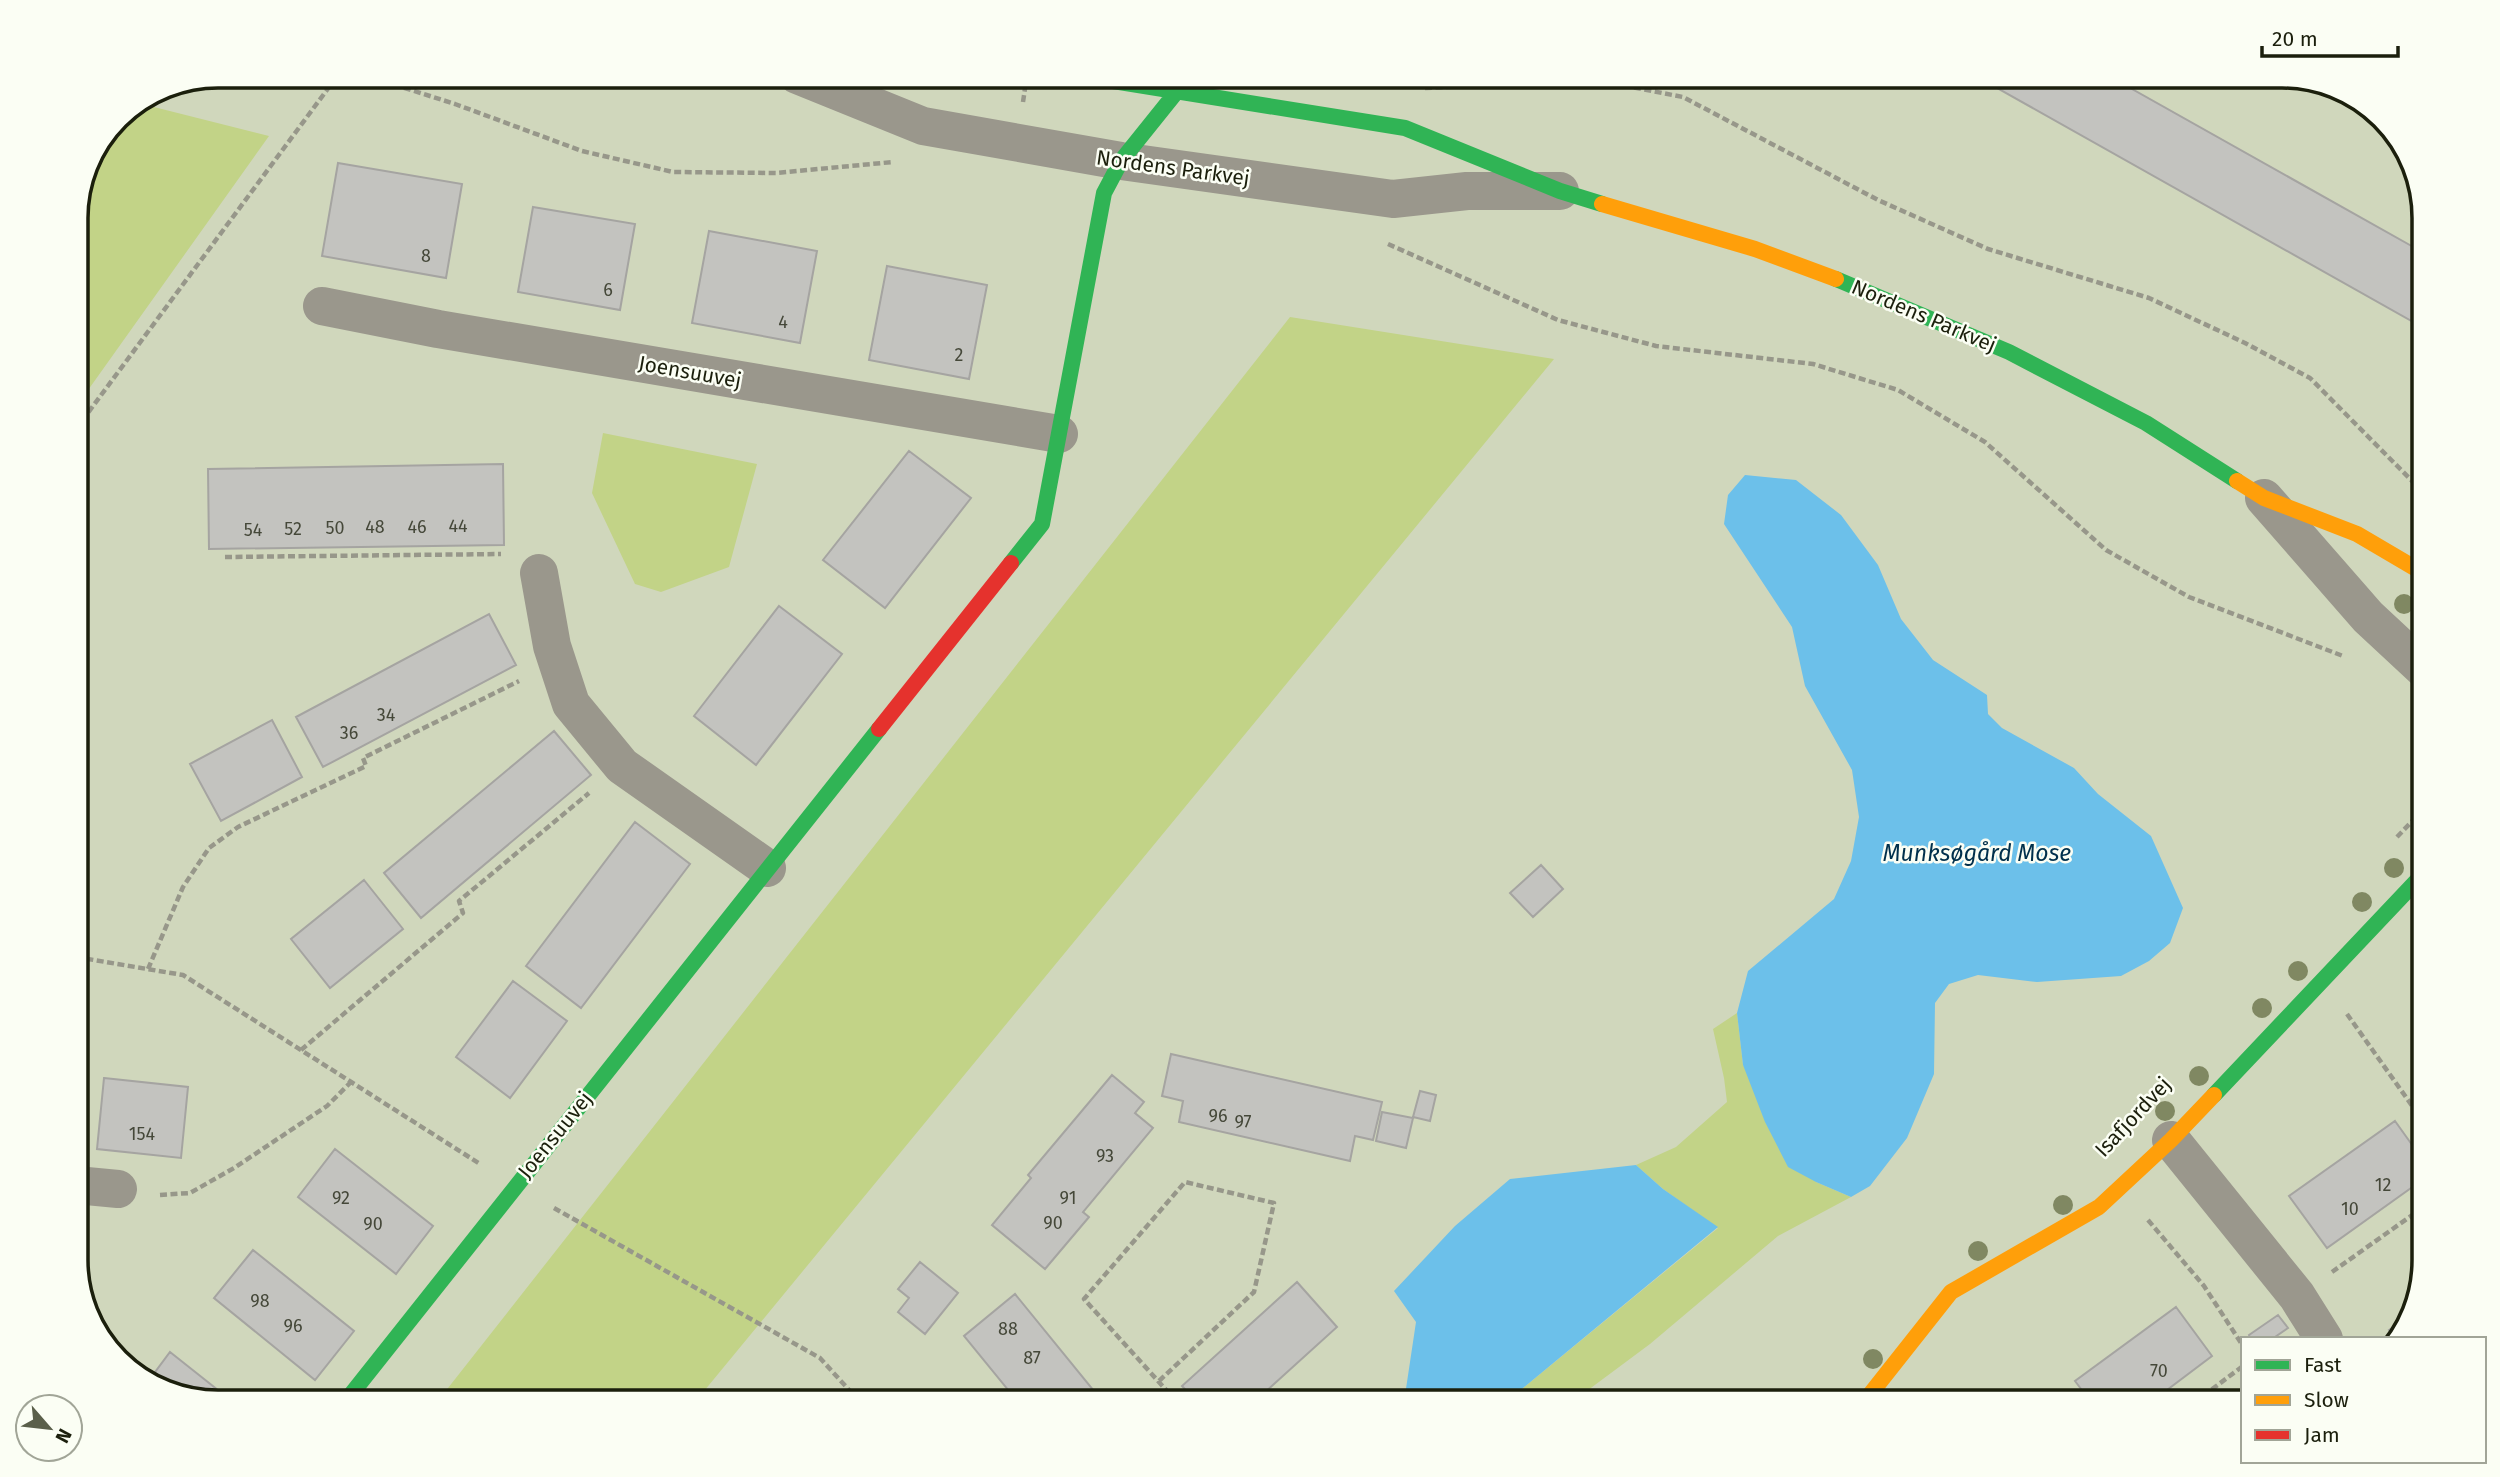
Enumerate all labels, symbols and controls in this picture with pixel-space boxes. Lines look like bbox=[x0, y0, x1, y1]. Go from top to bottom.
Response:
scale bar bbox=[2262, 14, 2398, 58]
text: 20 m bbox=[2272, 26, 2318, 52]
street label: Nordens Parkvej bbox=[1095, 144, 1251, 192]
house number: 8 bbox=[421, 245, 431, 267]
street label: Nordens Parkvej bbox=[1848, 274, 2000, 358]
house number: 6 bbox=[603, 279, 613, 301]
house number: 4 bbox=[778, 311, 788, 333]
house number: 2 bbox=[955, 344, 964, 366]
street label: Joensuuvej bbox=[636, 350, 744, 394]
house number: 44 bbox=[448, 515, 468, 537]
house number: 48 bbox=[365, 516, 385, 538]
house number: 46 bbox=[407, 516, 427, 538]
house number: 50 bbox=[325, 517, 345, 539]
house number: 52 bbox=[284, 518, 302, 540]
house number: 54 bbox=[244, 519, 263, 541]
house number: 34 bbox=[377, 704, 396, 726]
house number: 36 bbox=[340, 722, 358, 744]
water label: Munksøgård Mose bbox=[1883, 839, 2071, 867]
street label: Isafjordvej bbox=[2089, 1072, 2177, 1162]
street label: Joensuuvej bbox=[512, 1086, 598, 1184]
house number: 96 bbox=[1208, 1105, 1228, 1127]
house number: 97 bbox=[1234, 1111, 1252, 1133]
house number: 154 bbox=[129, 1123, 156, 1145]
house number: 93 bbox=[1096, 1145, 1114, 1167]
house number: 12 bbox=[2375, 1174, 2391, 1196]
house number: 92 bbox=[332, 1187, 350, 1209]
house number: 91 bbox=[1060, 1187, 1076, 1209]
house number: 10 bbox=[2341, 1198, 2359, 1220]
house number: 90 bbox=[1043, 1212, 1063, 1234]
house number: 90 bbox=[363, 1213, 383, 1235]
house number: 98 bbox=[250, 1290, 270, 1312]
house number: 96 bbox=[283, 1315, 303, 1337]
house number: 88 bbox=[998, 1318, 1018, 1340]
legend bbox=[2241, 1337, 2486, 1463]
house number: 87 bbox=[1023, 1347, 1041, 1369]
text: Fast bbox=[2304, 1352, 2342, 1378]
house number: 70 bbox=[2150, 1360, 2168, 1382]
text: Slow bbox=[2304, 1387, 2349, 1413]
north arrow bbox=[14, 1393, 84, 1463]
text: Jam bbox=[2304, 1422, 2340, 1448]
text: N bbox=[50, 1425, 77, 1447]

